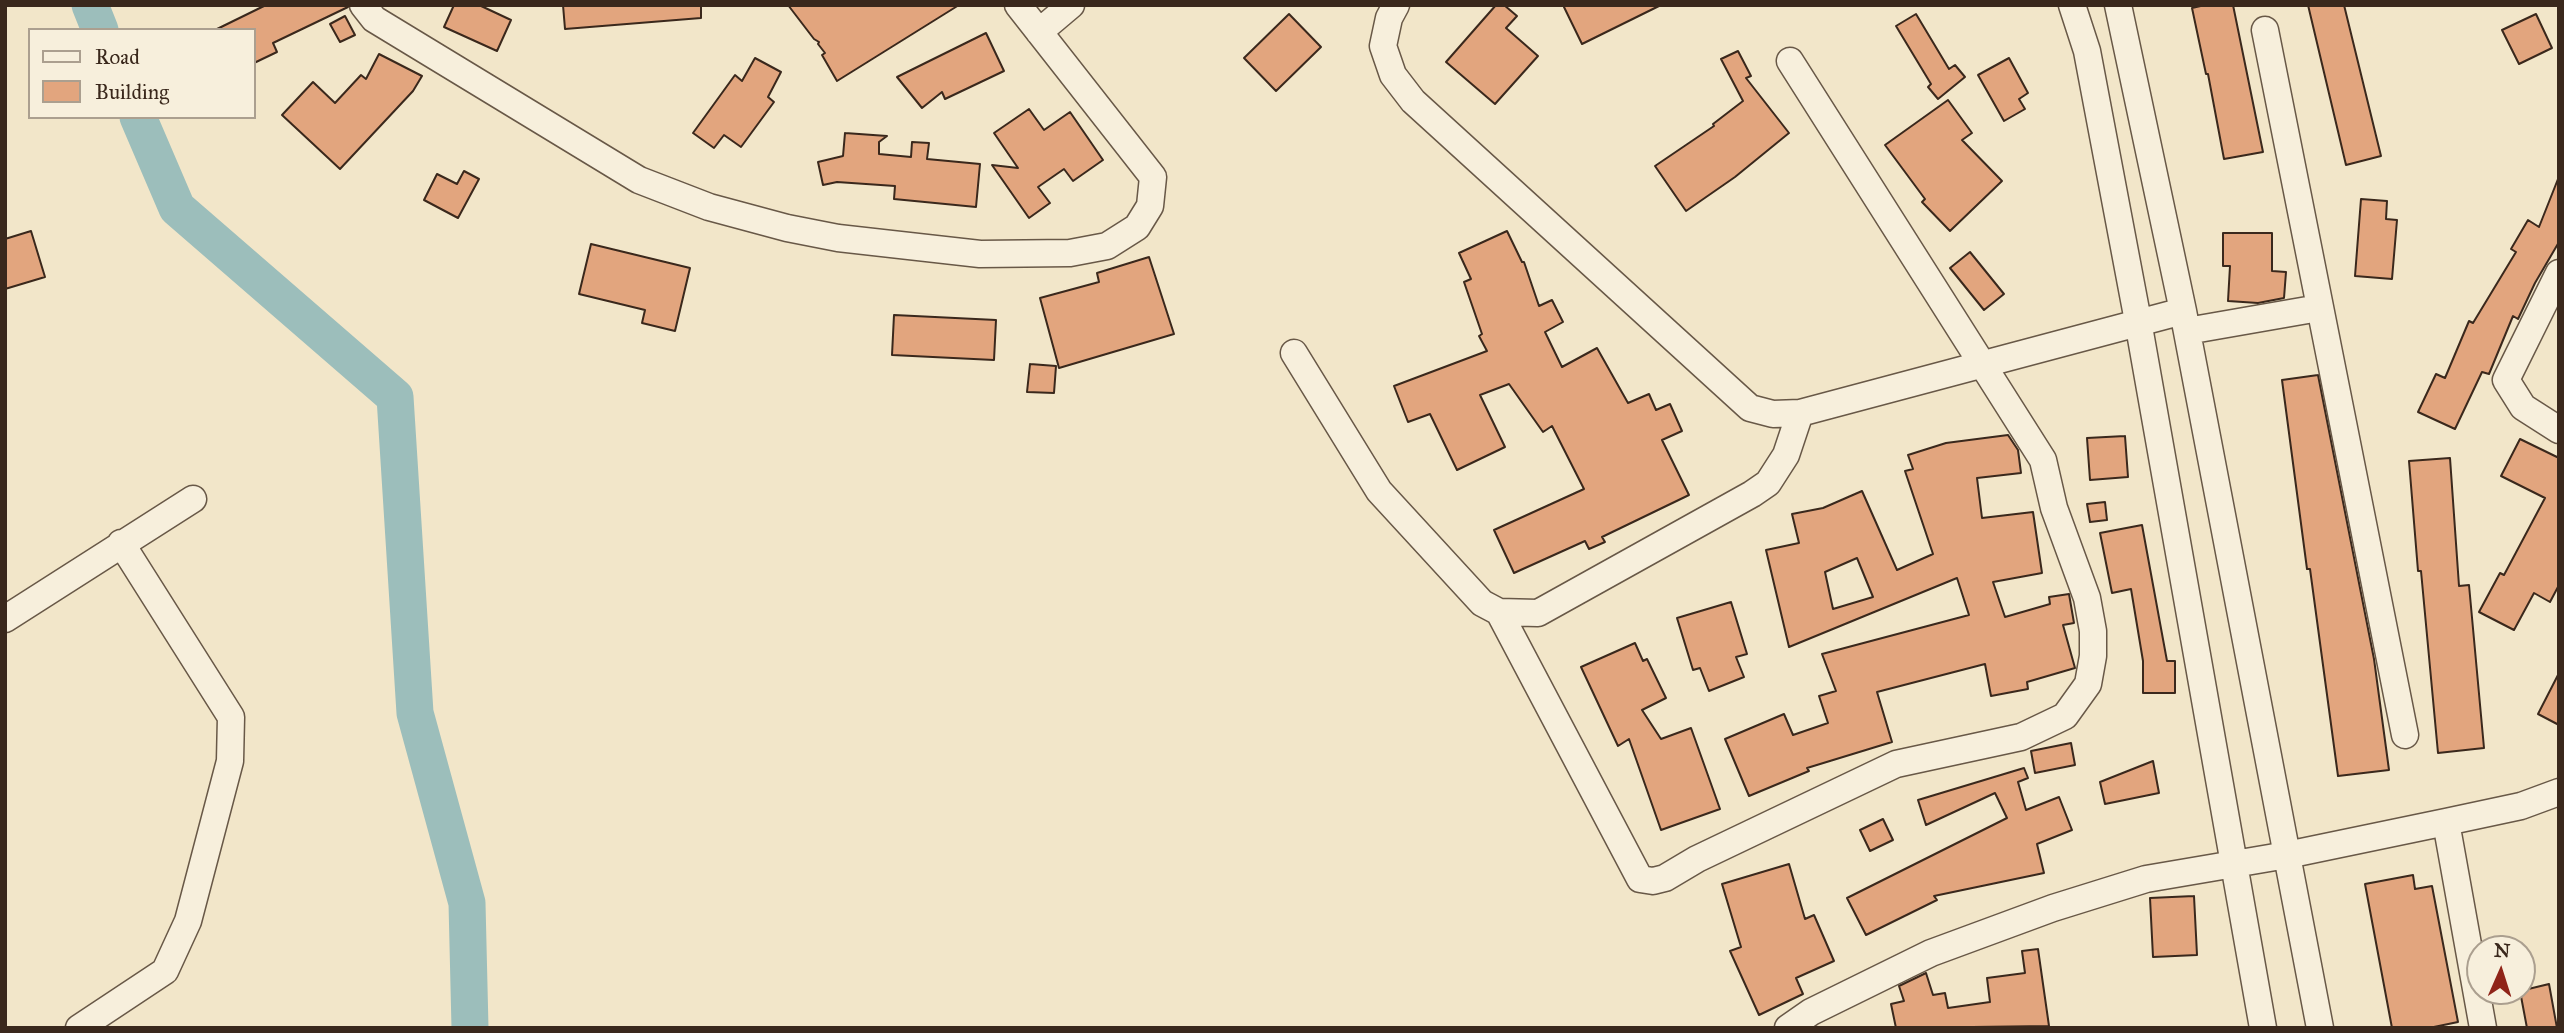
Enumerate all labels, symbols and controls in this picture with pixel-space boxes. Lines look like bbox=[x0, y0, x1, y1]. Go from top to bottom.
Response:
legend bbox=[28, 28, 256, 119]
text: Road bbox=[95, 44, 140, 70]
text: Building bbox=[95, 79, 169, 105]
north arrow bbox=[2466, 935, 2536, 1005]
text: N bbox=[2493, 939, 2511, 962]

